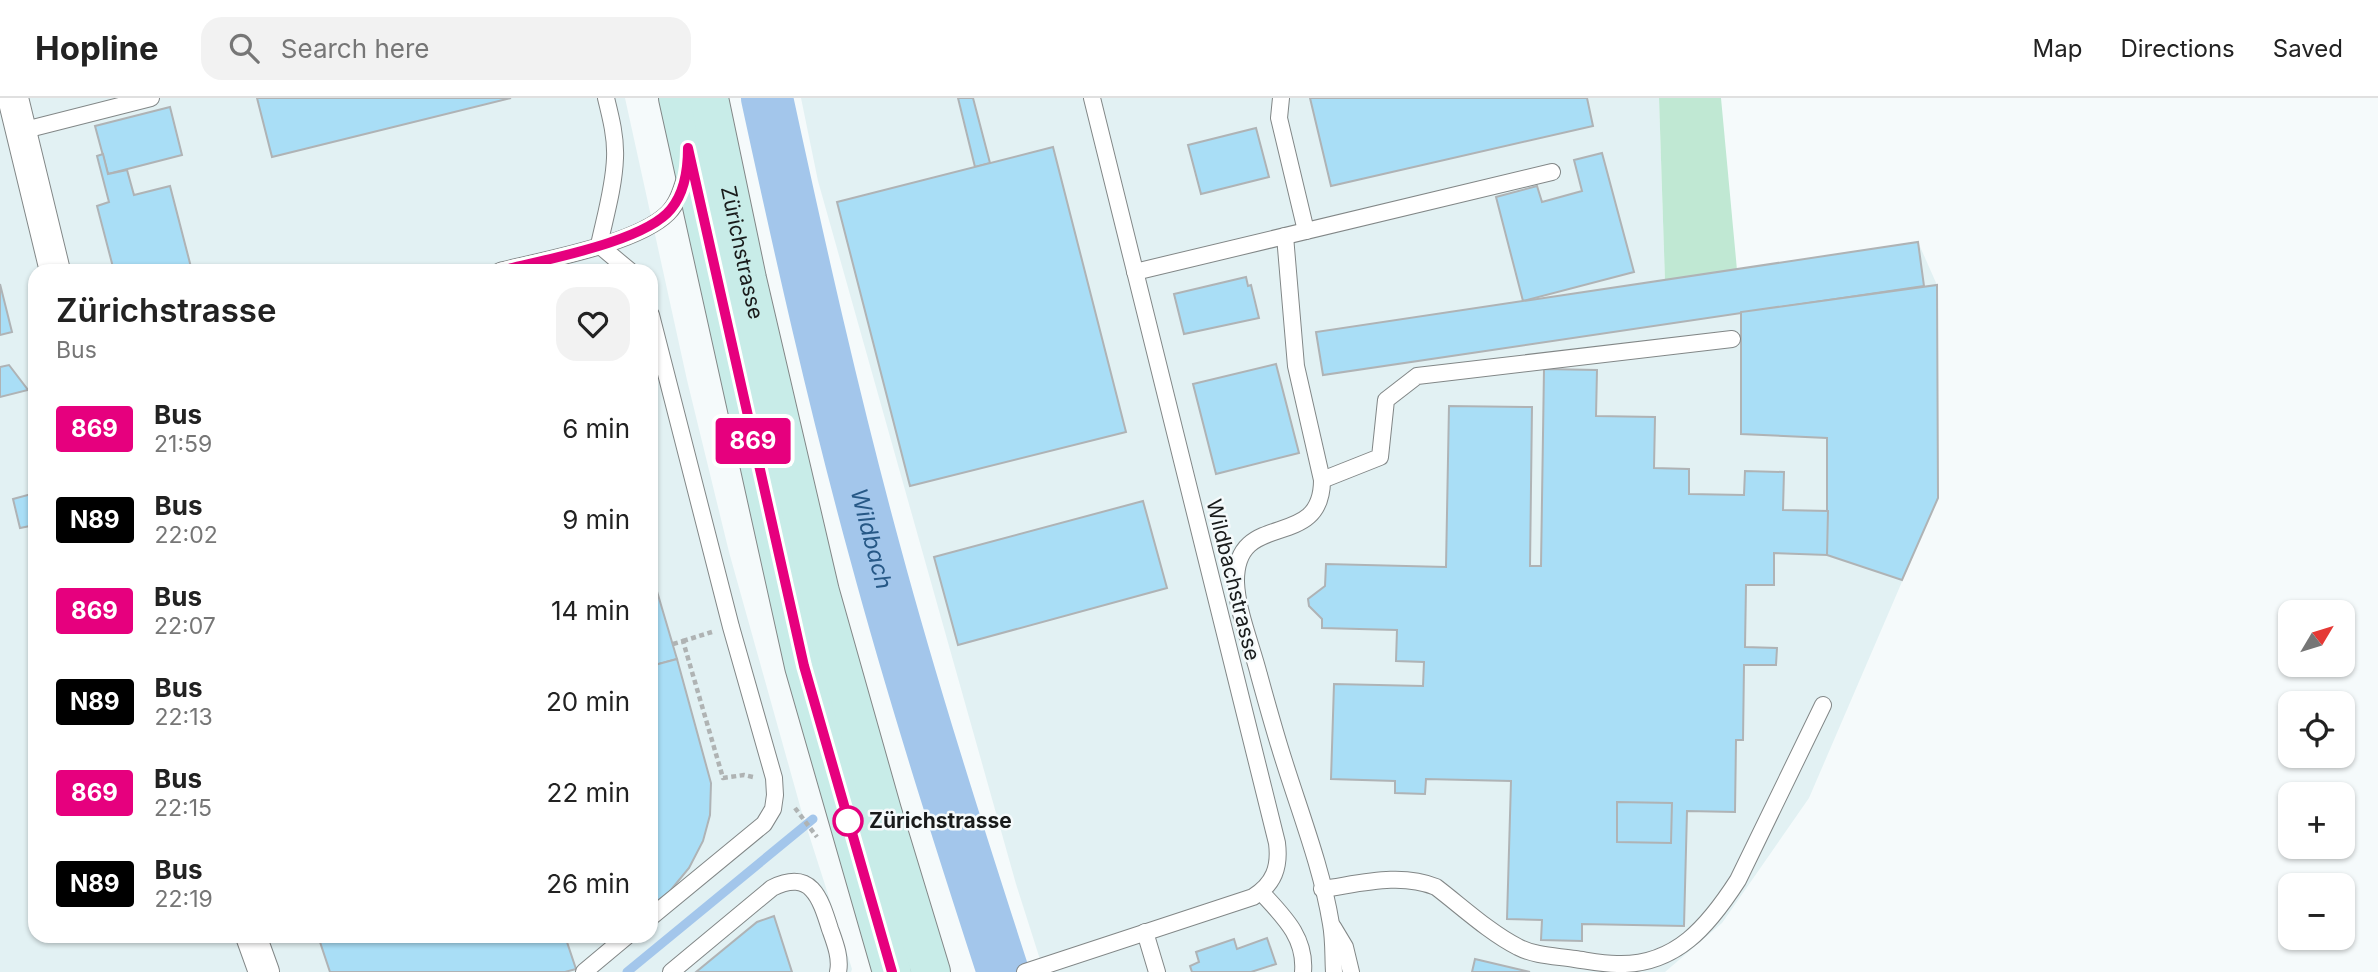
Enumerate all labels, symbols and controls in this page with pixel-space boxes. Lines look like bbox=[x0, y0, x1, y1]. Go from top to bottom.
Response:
search box bbox=[201, 17, 691, 80]
text: Hopline bbox=[35, 28, 159, 68]
icon: search bbox=[225, 29, 263, 67]
text: Search here bbox=[281, 33, 429, 64]
text: Map bbox=[2033, 34, 2082, 63]
text: Directions bbox=[2120, 34, 2235, 63]
text: Saved bbox=[2273, 34, 2343, 63]
street label: Zürichstrasse bbox=[716, 184, 769, 321]
button: heart bbox=[556, 287, 630, 361]
text: Zürichstrasse bbox=[56, 290, 277, 330]
text: Bus bbox=[56, 336, 97, 364]
text: Bus bbox=[154, 399, 202, 430]
text: 6 min bbox=[562, 413, 630, 444]
text: 869 bbox=[71, 414, 118, 443]
line badge: 869 bbox=[713, 418, 793, 464]
text: 869 bbox=[730, 426, 776, 455]
text: 21:59 bbox=[154, 430, 212, 458]
water label: Wildbach bbox=[845, 485, 898, 592]
text: Bus bbox=[155, 490, 202, 521]
street label: Wildbachstrasse bbox=[1201, 497, 1266, 663]
text: 9 min bbox=[562, 504, 630, 535]
text: N89 bbox=[70, 505, 120, 534]
text: 22:02 bbox=[155, 521, 218, 549]
text: Bus bbox=[154, 581, 202, 612]
text: 14 min bbox=[551, 595, 630, 626]
text: 869 bbox=[71, 596, 118, 625]
north arrow bbox=[2278, 600, 2356, 677]
map controls bbox=[2278, 600, 2355, 950]
text: 22:07 bbox=[154, 612, 216, 640]
text: Bus bbox=[155, 672, 202, 703]
text: 20 min bbox=[546, 686, 630, 717]
text: N89 bbox=[70, 687, 120, 716]
button: locate bbox=[2278, 691, 2355, 768]
text: 22:13 bbox=[155, 703, 213, 731]
text: Bus bbox=[154, 763, 202, 794]
text: 22 min bbox=[547, 777, 630, 808]
text: 869 bbox=[71, 778, 118, 807]
button: + bbox=[2278, 782, 2355, 859]
text: 22:15 bbox=[154, 794, 212, 822]
marker: Zürichstrasse bbox=[833, 806, 863, 836]
place label: Zürichstrasse bbox=[869, 808, 1012, 833]
text: Bus bbox=[155, 854, 202, 885]
text: 26 min bbox=[546, 868, 630, 899]
text: N89 bbox=[70, 869, 120, 898]
button: − bbox=[2278, 873, 2355, 950]
text: 22:19 bbox=[155, 885, 213, 913]

